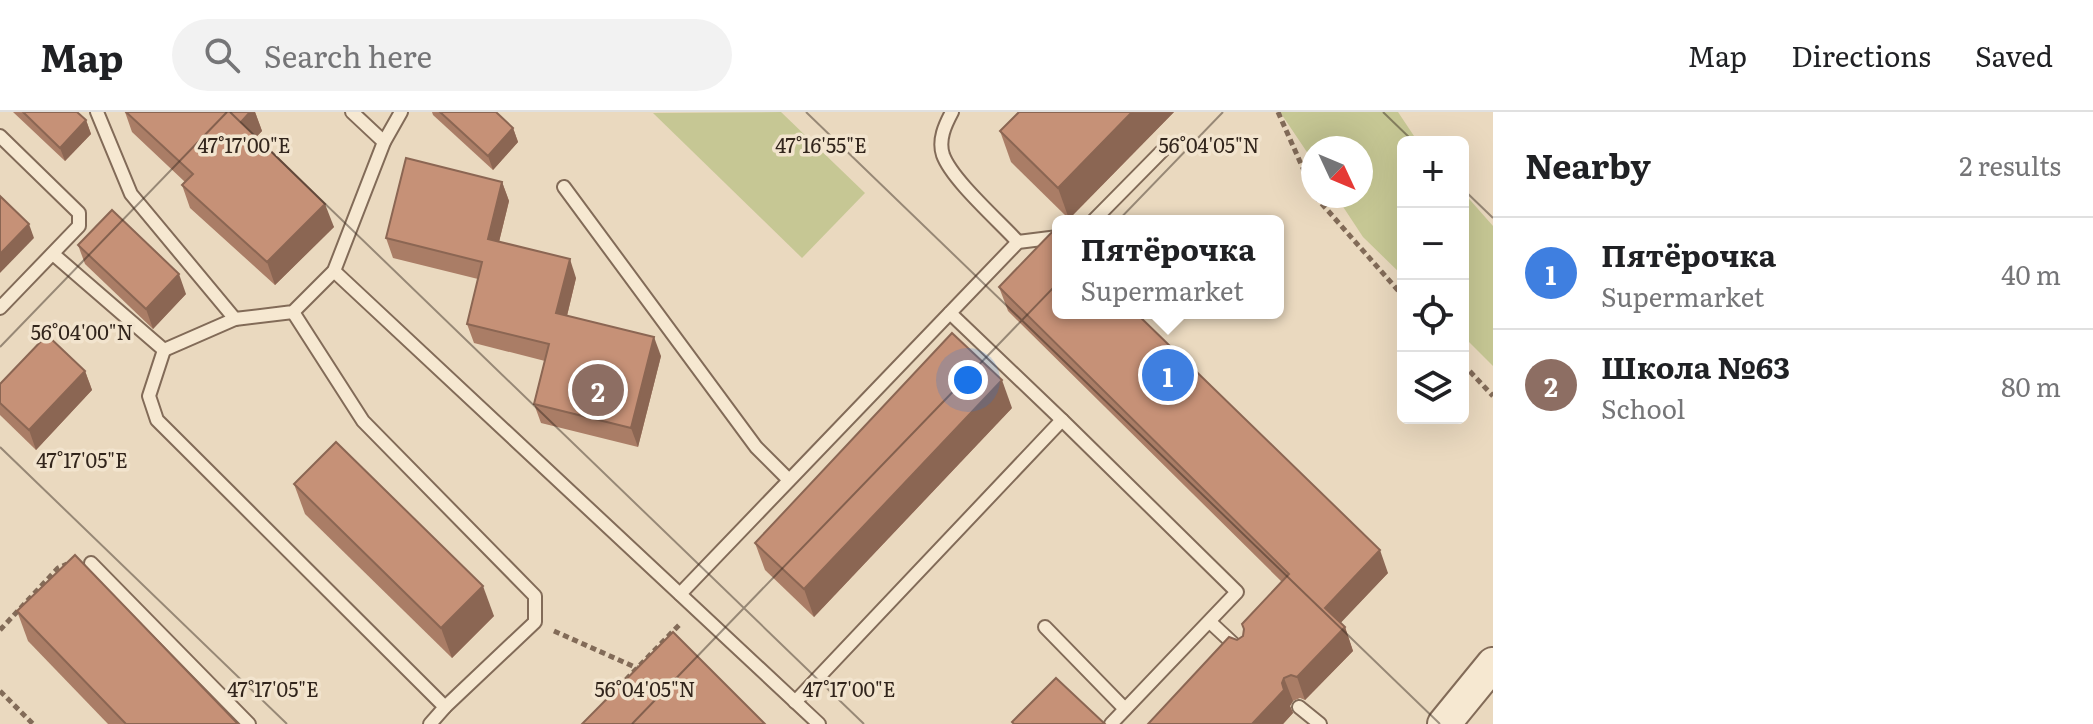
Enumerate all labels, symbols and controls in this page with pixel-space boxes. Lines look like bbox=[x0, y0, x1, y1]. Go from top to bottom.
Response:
search box bbox=[172, 19, 732, 91]
text: Map bbox=[40, 27, 124, 84]
icon: search bbox=[200, 33, 244, 77]
text: Search here bbox=[264, 33, 432, 77]
text: Map bbox=[1688, 34, 1747, 76]
text: Directions bbox=[1791, 34, 1931, 76]
text: Saved bbox=[1975, 34, 2053, 76]
text: 47°17'00"E bbox=[198, 129, 291, 159]
text: 47°16'55"E bbox=[775, 129, 867, 159]
text: 56°04'05"N bbox=[1159, 129, 1259, 159]
north arrow bbox=[1301, 136, 1373, 208]
map controls bbox=[1397, 136, 1469, 424]
button: + bbox=[1397, 136, 1469, 208]
text: Nearby bbox=[1525, 139, 1651, 189]
text: 2 results bbox=[1959, 145, 2061, 184]
button: − bbox=[1397, 208, 1469, 280]
popup bbox=[1052, 215, 1284, 319]
text: Пятёрочка bbox=[1080, 226, 1256, 270]
text: Пятёрочка bbox=[1601, 232, 1776, 276]
text: 1 bbox=[1546, 254, 1556, 293]
text: 40 m bbox=[2001, 254, 2061, 293]
text: Supermarket bbox=[1080, 270, 1244, 309]
text: Supermarket bbox=[1601, 276, 1764, 315]
button: locate bbox=[1397, 280, 1469, 352]
text: 56°04'00"N bbox=[31, 316, 133, 346]
text: Школа №63 bbox=[1601, 344, 1790, 388]
pin: 1 bbox=[1142, 345, 1194, 405]
button: layers bbox=[1397, 352, 1469, 424]
pin: 2 bbox=[572, 360, 624, 420]
your location bbox=[948, 360, 988, 400]
text: 2 bbox=[1544, 366, 1558, 405]
text: 80 m bbox=[2001, 366, 2061, 405]
text: School bbox=[1601, 388, 1685, 427]
text: 47°17'05"E bbox=[36, 444, 128, 474]
text: 47°17'05"E bbox=[227, 673, 319, 703]
text: 56°04'05"N bbox=[595, 673, 695, 703]
text: 47°17'00"E bbox=[803, 673, 896, 703]

